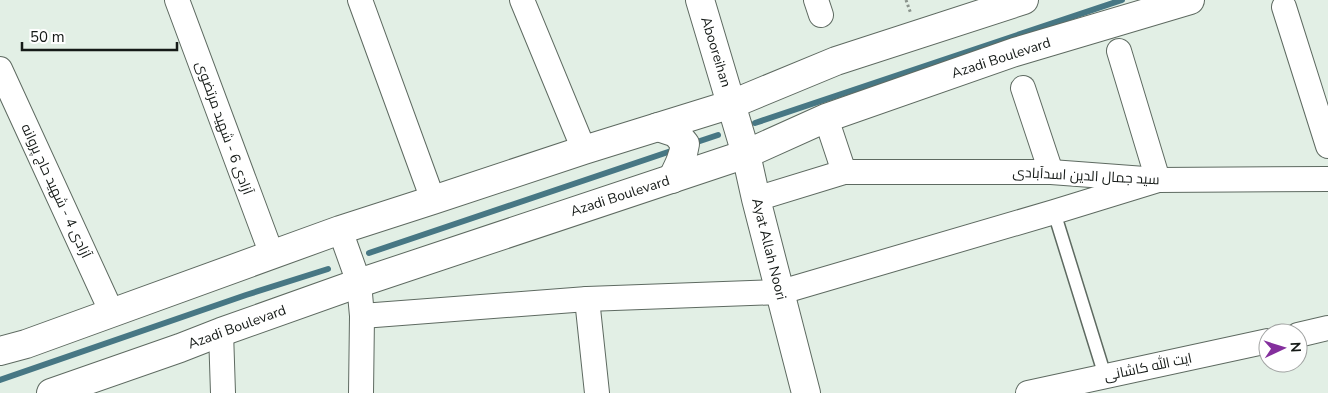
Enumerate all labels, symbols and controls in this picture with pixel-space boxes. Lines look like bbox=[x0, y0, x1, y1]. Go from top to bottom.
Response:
street label: Abooreihan bbox=[696, 14, 736, 90]
scale bar bbox=[22, 20, 178, 52]
text: 50 m bbox=[30, 27, 65, 47]
street label: Azadi Boulevard bbox=[949, 33, 1053, 83]
street label: آزادی 6 - شهید مرتضوی bbox=[191, 58, 257, 198]
street label: آزادی 4 - شهید حاج پروانه bbox=[16, 121, 96, 262]
street label: سید جمال الدین اسدآبادی bbox=[1012, 163, 1160, 189]
street label: Azadi Boulevard bbox=[568, 171, 672, 221]
street label: Ayat Allah Noori bbox=[747, 196, 791, 302]
street label: Azadi Boulevard bbox=[185, 300, 289, 354]
north arrow bbox=[1258, 323, 1308, 373]
text: N bbox=[1286, 341, 1305, 353]
street label: ایت الله کاشانی bbox=[1102, 348, 1194, 386]

